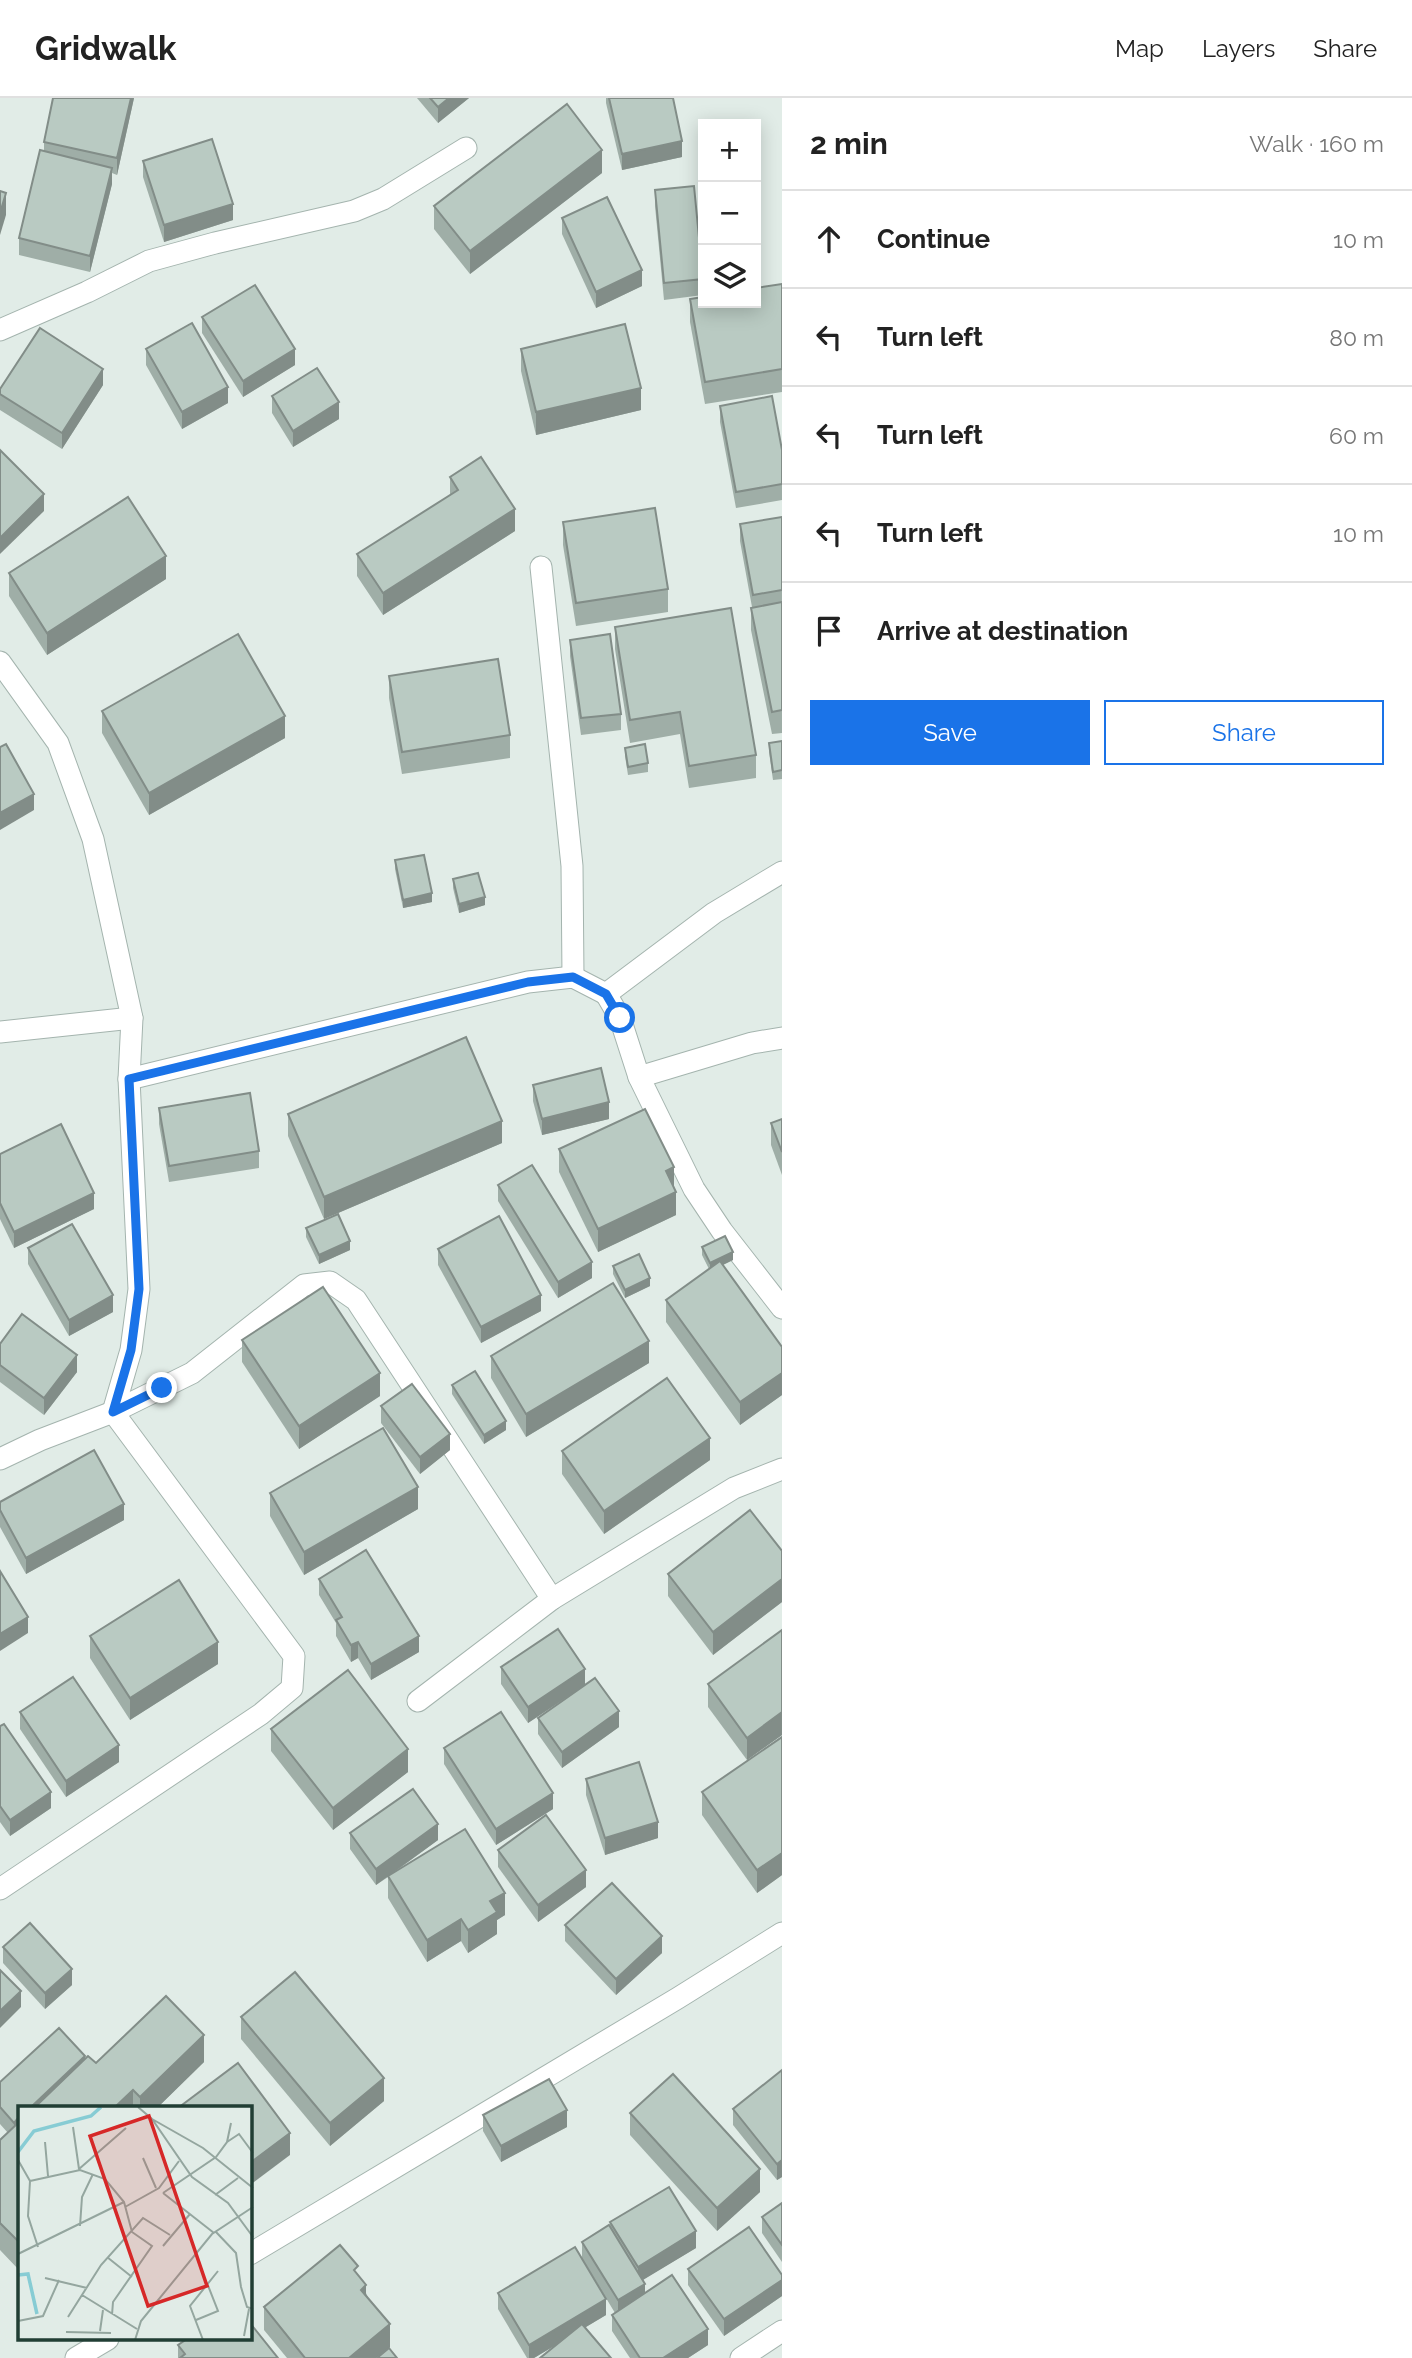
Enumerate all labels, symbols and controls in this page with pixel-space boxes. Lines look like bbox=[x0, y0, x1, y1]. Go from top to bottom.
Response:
text: Gridwalk bbox=[35, 29, 176, 68]
text: Map bbox=[1115, 34, 1164, 63]
text: Layers bbox=[1202, 34, 1275, 63]
text: Share bbox=[1313, 34, 1377, 63]
map controls bbox=[698, 119, 761, 308]
button: + bbox=[698, 119, 761, 182]
text: 2 min bbox=[810, 126, 888, 161]
text: Walk · 160 m bbox=[1249, 130, 1384, 157]
button: − bbox=[698, 182, 761, 245]
icon: ahead bbox=[810, 220, 848, 258]
text: Continue bbox=[877, 224, 990, 254]
text: 10 m bbox=[1333, 226, 1384, 253]
button: layers bbox=[698, 245, 761, 308]
icon: left bbox=[810, 318, 848, 356]
text: Turn left bbox=[877, 322, 983, 352]
text: 80 m bbox=[1329, 324, 1384, 351]
icon: left bbox=[810, 416, 848, 454]
text: Turn left bbox=[877, 420, 983, 450]
text: 60 m bbox=[1329, 422, 1384, 449]
icon: left bbox=[810, 514, 848, 552]
text: Turn left bbox=[877, 518, 983, 548]
text: 10 m bbox=[1333, 520, 1384, 547]
icon: arrive bbox=[810, 612, 848, 650]
text: Arrive at destination bbox=[877, 616, 1128, 646]
button: Save bbox=[810, 700, 1090, 765]
button: Share bbox=[1104, 700, 1384, 765]
route start bbox=[604, 1002, 635, 1033]
route end bbox=[146, 1372, 177, 1403]
inset map bbox=[18, 2106, 252, 2340]

